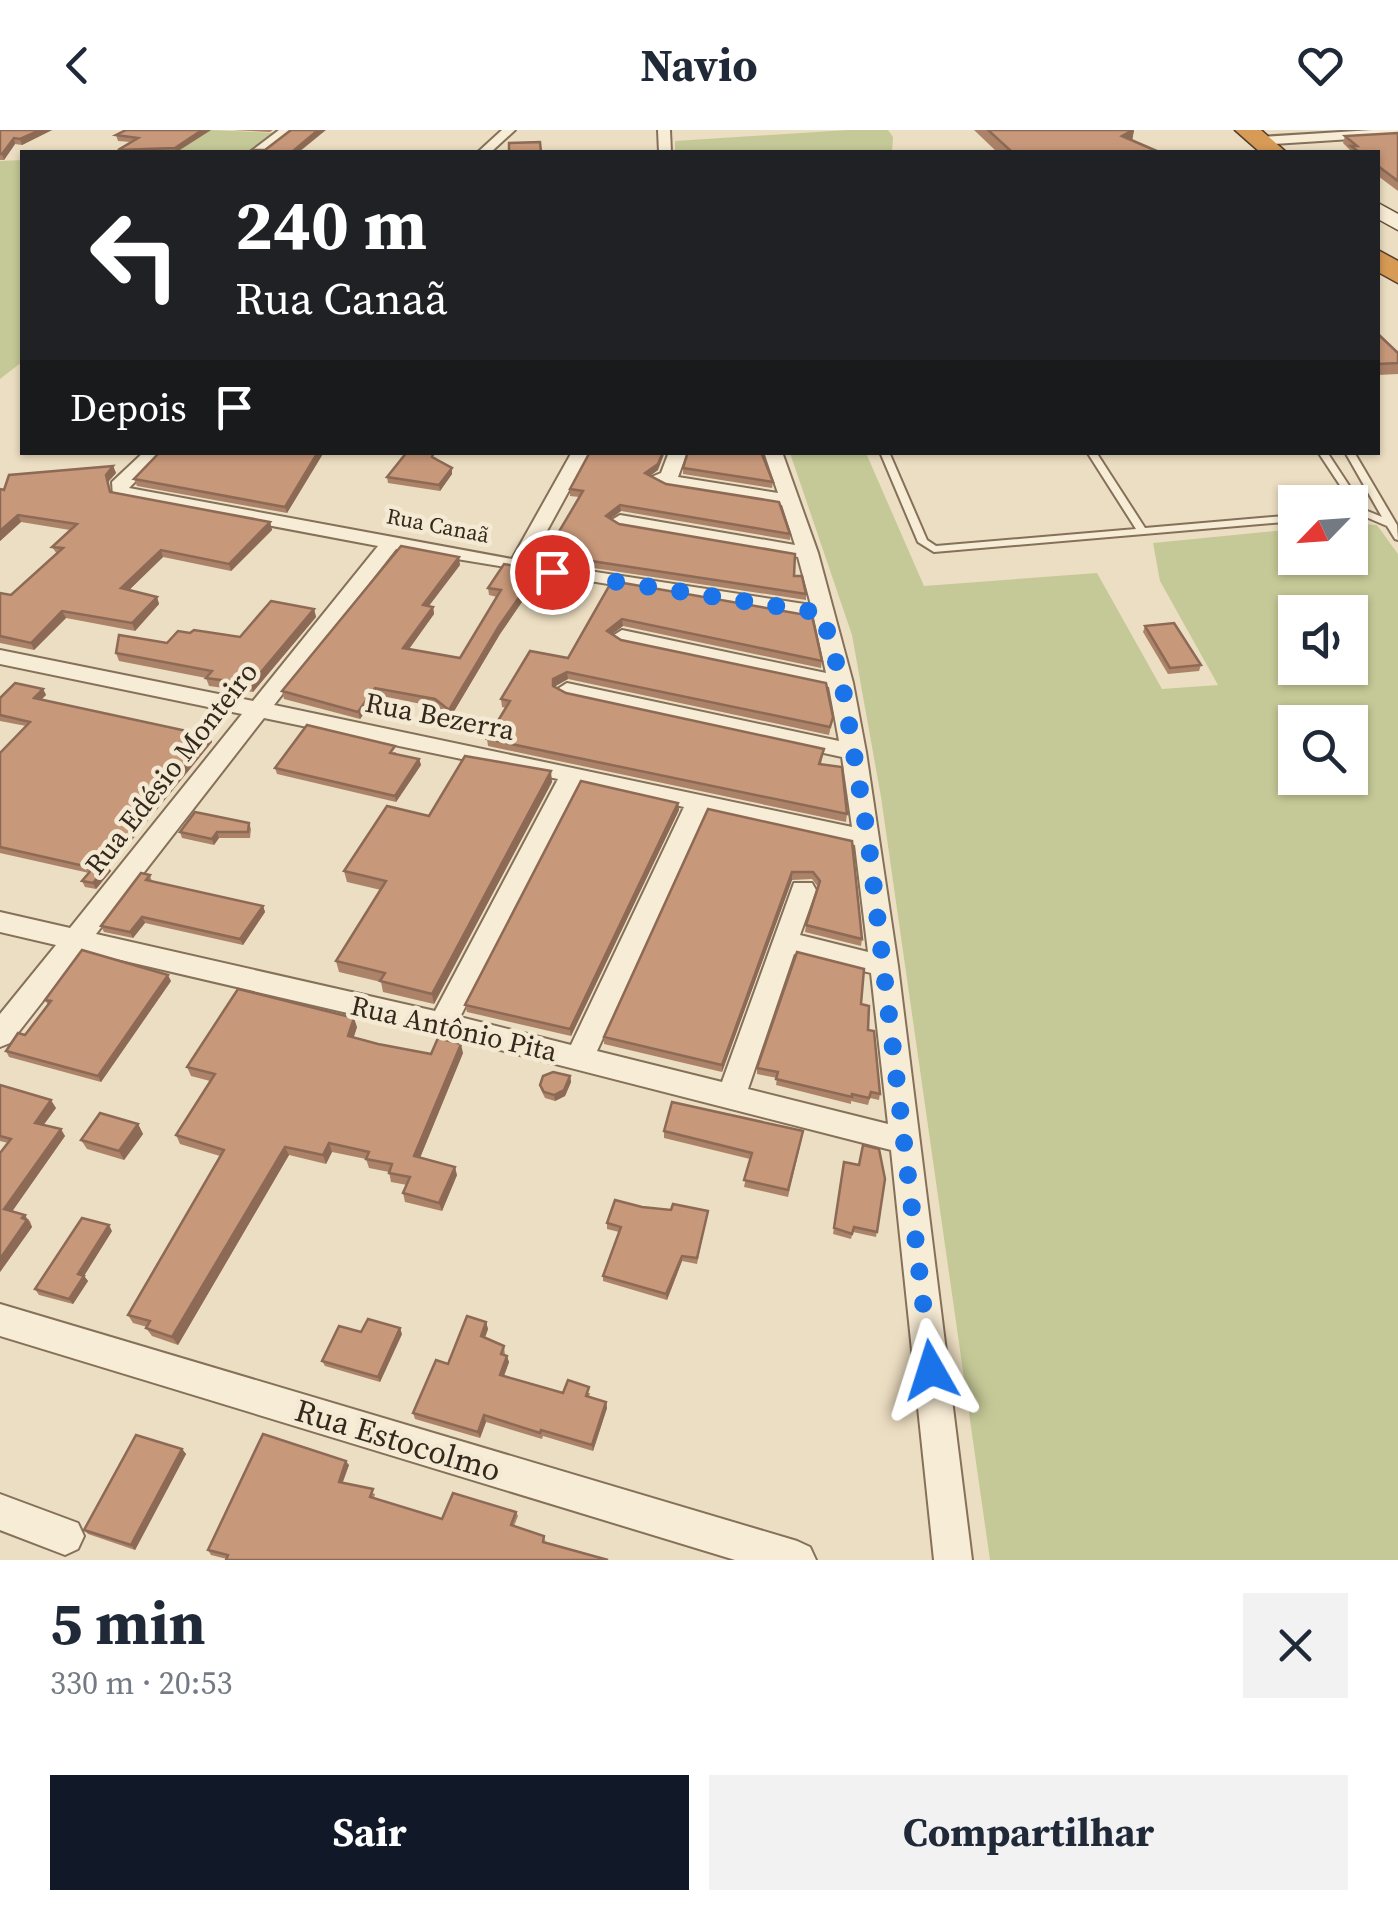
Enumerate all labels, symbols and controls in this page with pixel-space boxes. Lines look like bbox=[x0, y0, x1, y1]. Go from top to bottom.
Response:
text: Navio bbox=[640, 34, 758, 96]
icon: back bbox=[50, 38, 105, 93]
icon: heart bbox=[1293, 38, 1348, 93]
text: 240 m bbox=[235, 176, 427, 272]
icon: left bbox=[70, 190, 200, 320]
text: Rua Canaã bbox=[235, 267, 448, 329]
icon: arrive bbox=[207, 380, 262, 435]
text: Depois bbox=[70, 382, 187, 434]
north arrow bbox=[1278, 485, 1368, 575]
map controls bbox=[1278, 485, 1368, 795]
street label: Rua Canaã bbox=[384, 500, 493, 550]
pin bbox=[510, 530, 595, 615]
icon: arrive bbox=[525, 545, 580, 600]
button: sound bbox=[1278, 595, 1368, 685]
street label: Rua Edésio Monteiro bbox=[76, 654, 266, 882]
street label: Rua Bezerra bbox=[362, 683, 519, 749]
button: search bbox=[1278, 705, 1368, 795]
street label: Rua Antônio Pita bbox=[347, 986, 562, 1070]
position arrow bbox=[879, 1318, 983, 1422]
street label: Rua Estocolmo bbox=[290, 1388, 506, 1492]
text: 5 min bbox=[50, 1582, 206, 1664]
button: close bbox=[1243, 1593, 1348, 1698]
text: 330 m · 20:53 bbox=[50, 1661, 232, 1705]
button: Sair bbox=[50, 1775, 689, 1890]
button: Compartilhar bbox=[709, 1775, 1348, 1890]

